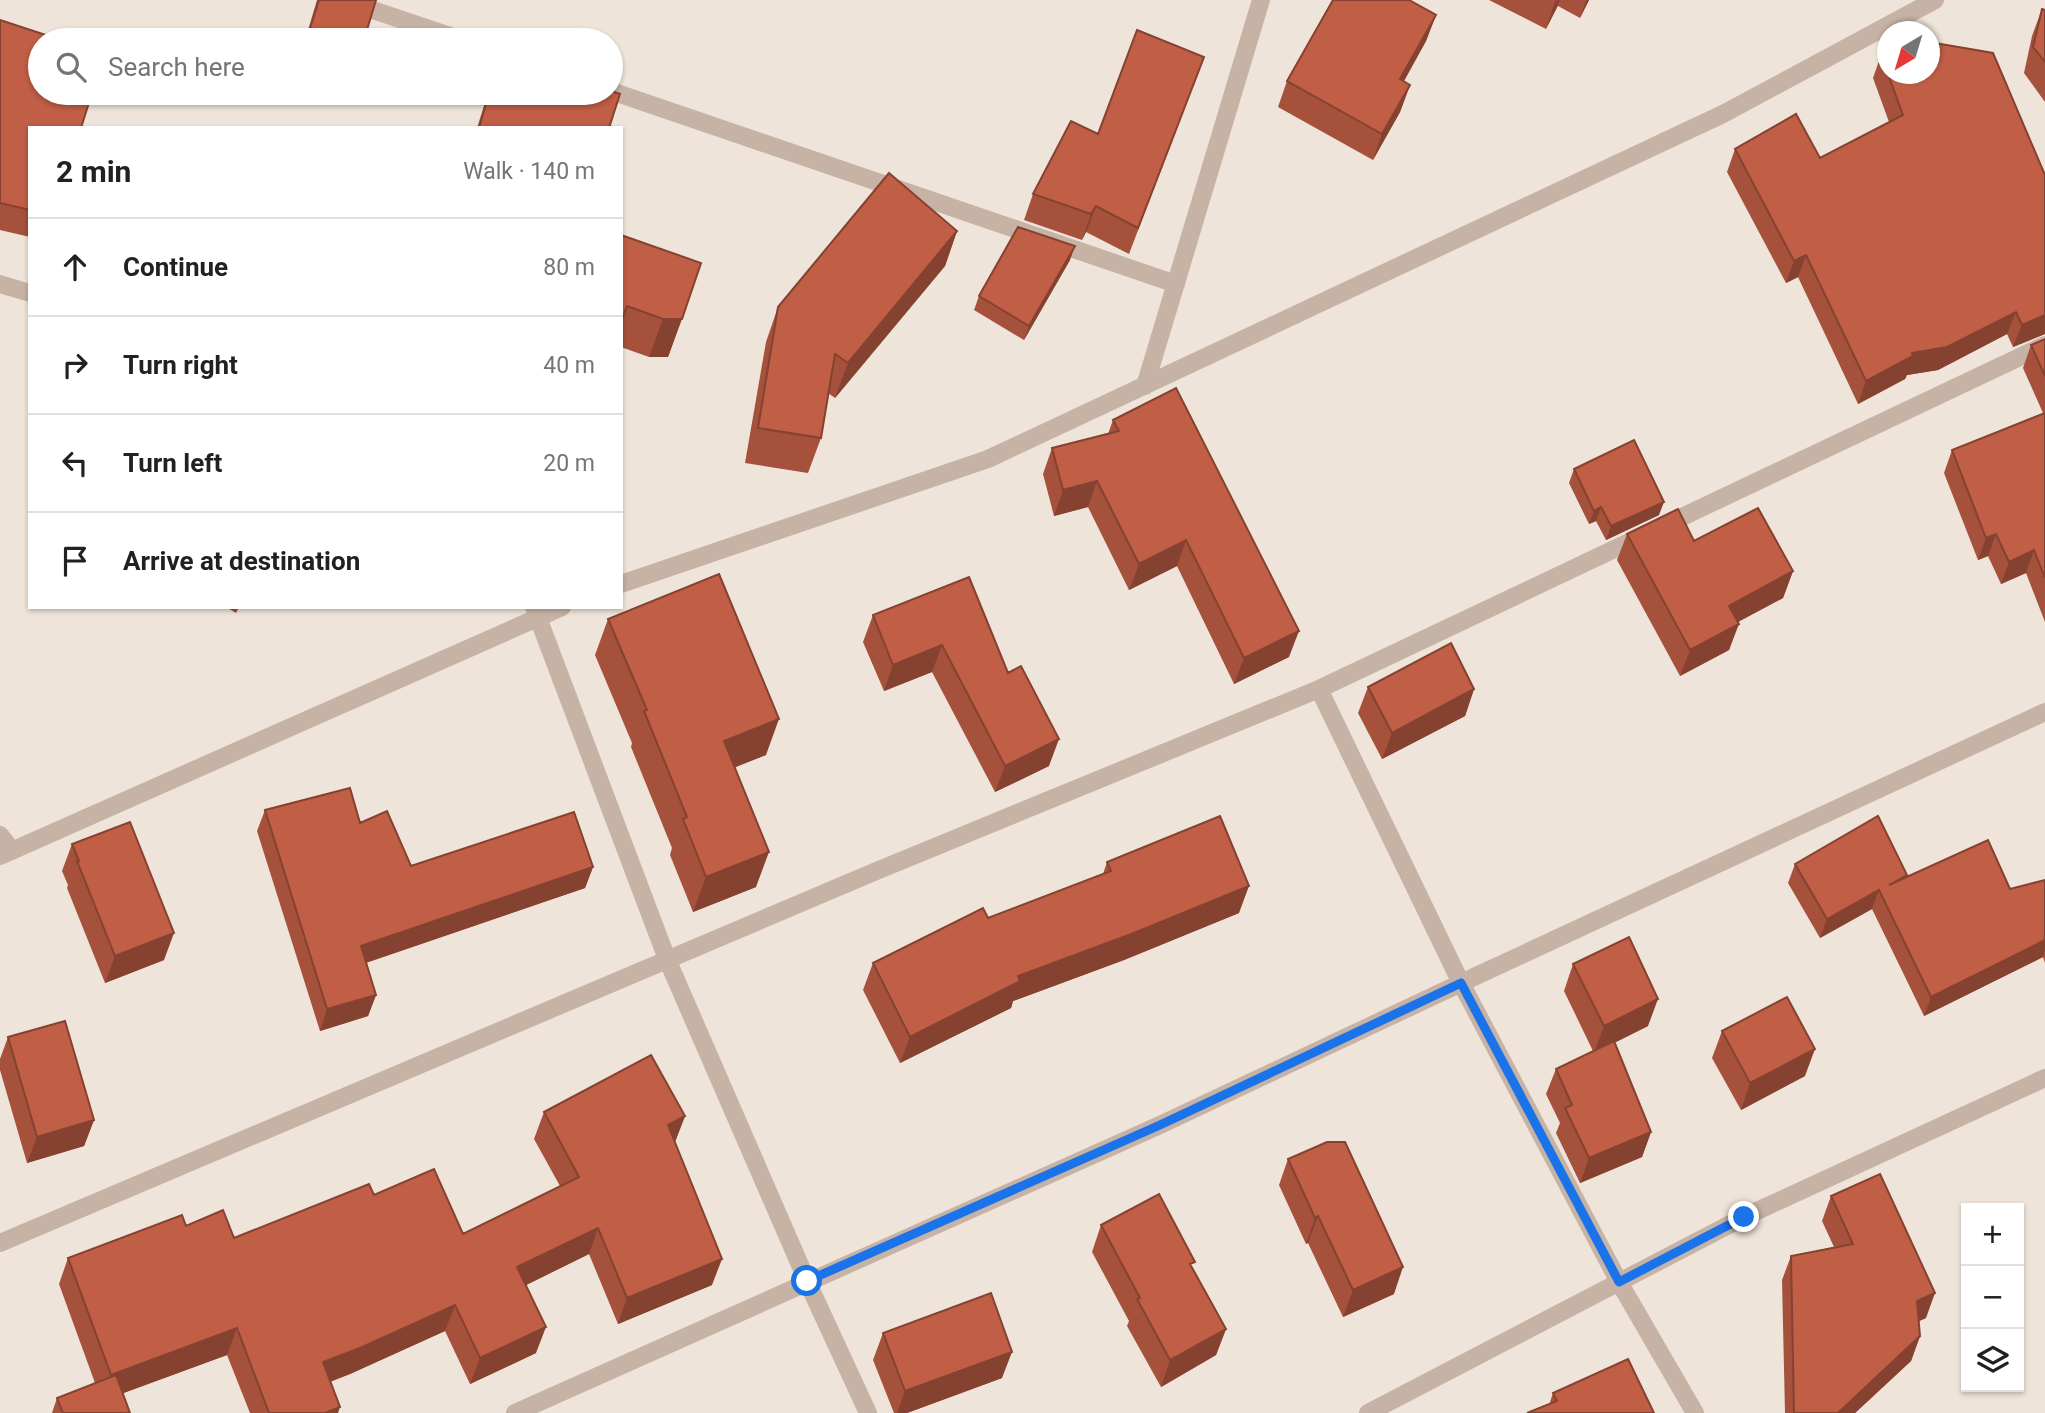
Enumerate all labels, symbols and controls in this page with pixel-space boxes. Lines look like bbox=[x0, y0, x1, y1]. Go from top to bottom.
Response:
north arrow bbox=[1877, 21, 1940, 84]
search box bbox=[28, 28, 623, 105]
icon: search bbox=[52, 48, 90, 86]
text: Search here bbox=[108, 52, 245, 82]
text: 2 min bbox=[56, 154, 131, 189]
text: Walk · 140 m bbox=[463, 158, 595, 185]
icon: ahead bbox=[56, 248, 94, 286]
text: Continue bbox=[123, 252, 228, 282]
text: 80 m bbox=[543, 254, 595, 281]
icon: right bbox=[56, 346, 94, 384]
text: Turn right bbox=[123, 350, 238, 380]
text: 40 m bbox=[543, 352, 595, 379]
icon: left bbox=[56, 444, 94, 482]
text: Turn left bbox=[123, 448, 222, 478]
text: 20 m bbox=[543, 450, 595, 477]
icon: arrive bbox=[56, 542, 94, 580]
text: Arrive at destination bbox=[123, 546, 360, 576]
route end bbox=[1728, 1201, 1759, 1232]
map controls bbox=[1961, 1203, 2024, 1392]
button: + bbox=[1961, 1203, 2024, 1266]
route start bbox=[791, 1265, 822, 1296]
button: − bbox=[1961, 1266, 2024, 1329]
button: layers bbox=[1961, 1329, 2024, 1392]

